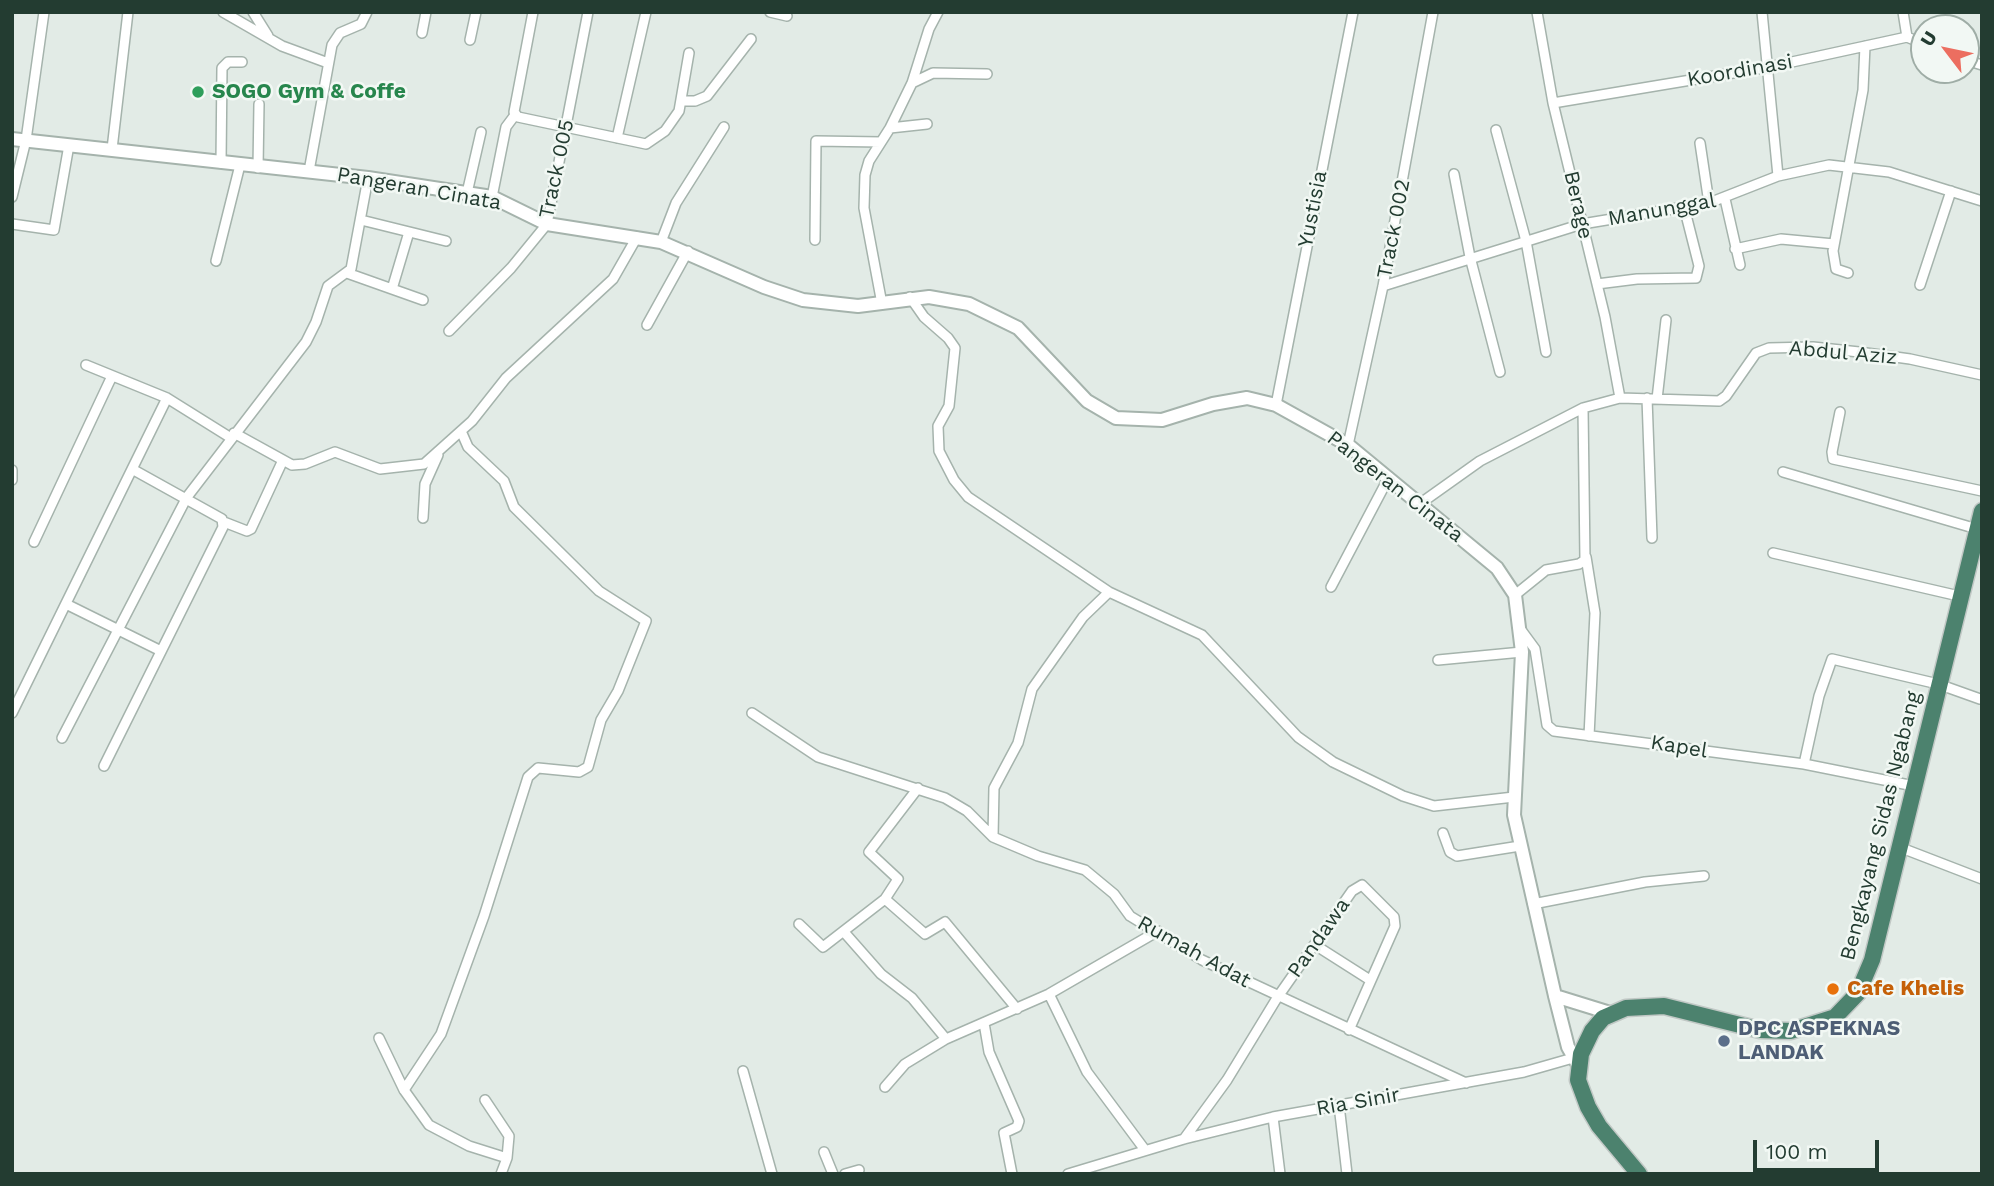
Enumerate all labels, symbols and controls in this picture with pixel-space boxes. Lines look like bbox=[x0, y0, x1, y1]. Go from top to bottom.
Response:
north arrow bbox=[1910, 14, 1980, 84]
text: U bbox=[1915, 27, 1942, 50]
street label: Koordinasi bbox=[1685, 49, 1795, 93]
place label: SOGO Gym & Coffe bbox=[212, 79, 406, 105]
marker: SOGO Gym & Coffe bbox=[190, 84, 206, 100]
street label: Track 005 bbox=[534, 117, 580, 221]
street label: Pangeran Cinata bbox=[335, 162, 503, 216]
street label: Yustisia bbox=[1293, 168, 1333, 250]
street label: Berage bbox=[1558, 168, 1598, 242]
street label: Track 002 bbox=[1372, 177, 1416, 281]
street label: Manunggal bbox=[1606, 188, 1718, 232]
street label: Abdul Aziz bbox=[1788, 336, 1898, 370]
street label: Pangeran Cinata bbox=[1322, 426, 1468, 548]
street label: Bengkayang Sidas Ngabang bbox=[1835, 689, 1927, 963]
street label: Kapel bbox=[1649, 730, 1709, 764]
street label: Pandawa bbox=[1282, 893, 1356, 983]
street label: Rumah Adat bbox=[1133, 910, 1255, 994]
place label: Cafe Khelis bbox=[1847, 976, 1964, 1002]
marker: Cafe Khelis bbox=[1825, 981, 1841, 997]
place label: DPC ASPEKNAS LANDAK bbox=[1738, 1016, 1900, 1066]
marker: DPC ASPEKNAS LANDAK bbox=[1716, 1033, 1732, 1049]
street label: Ria Sinir bbox=[1314, 1082, 1402, 1122]
scale bar bbox=[1756, 1126, 1882, 1170]
text: 100 m bbox=[1766, 1139, 1828, 1164]

